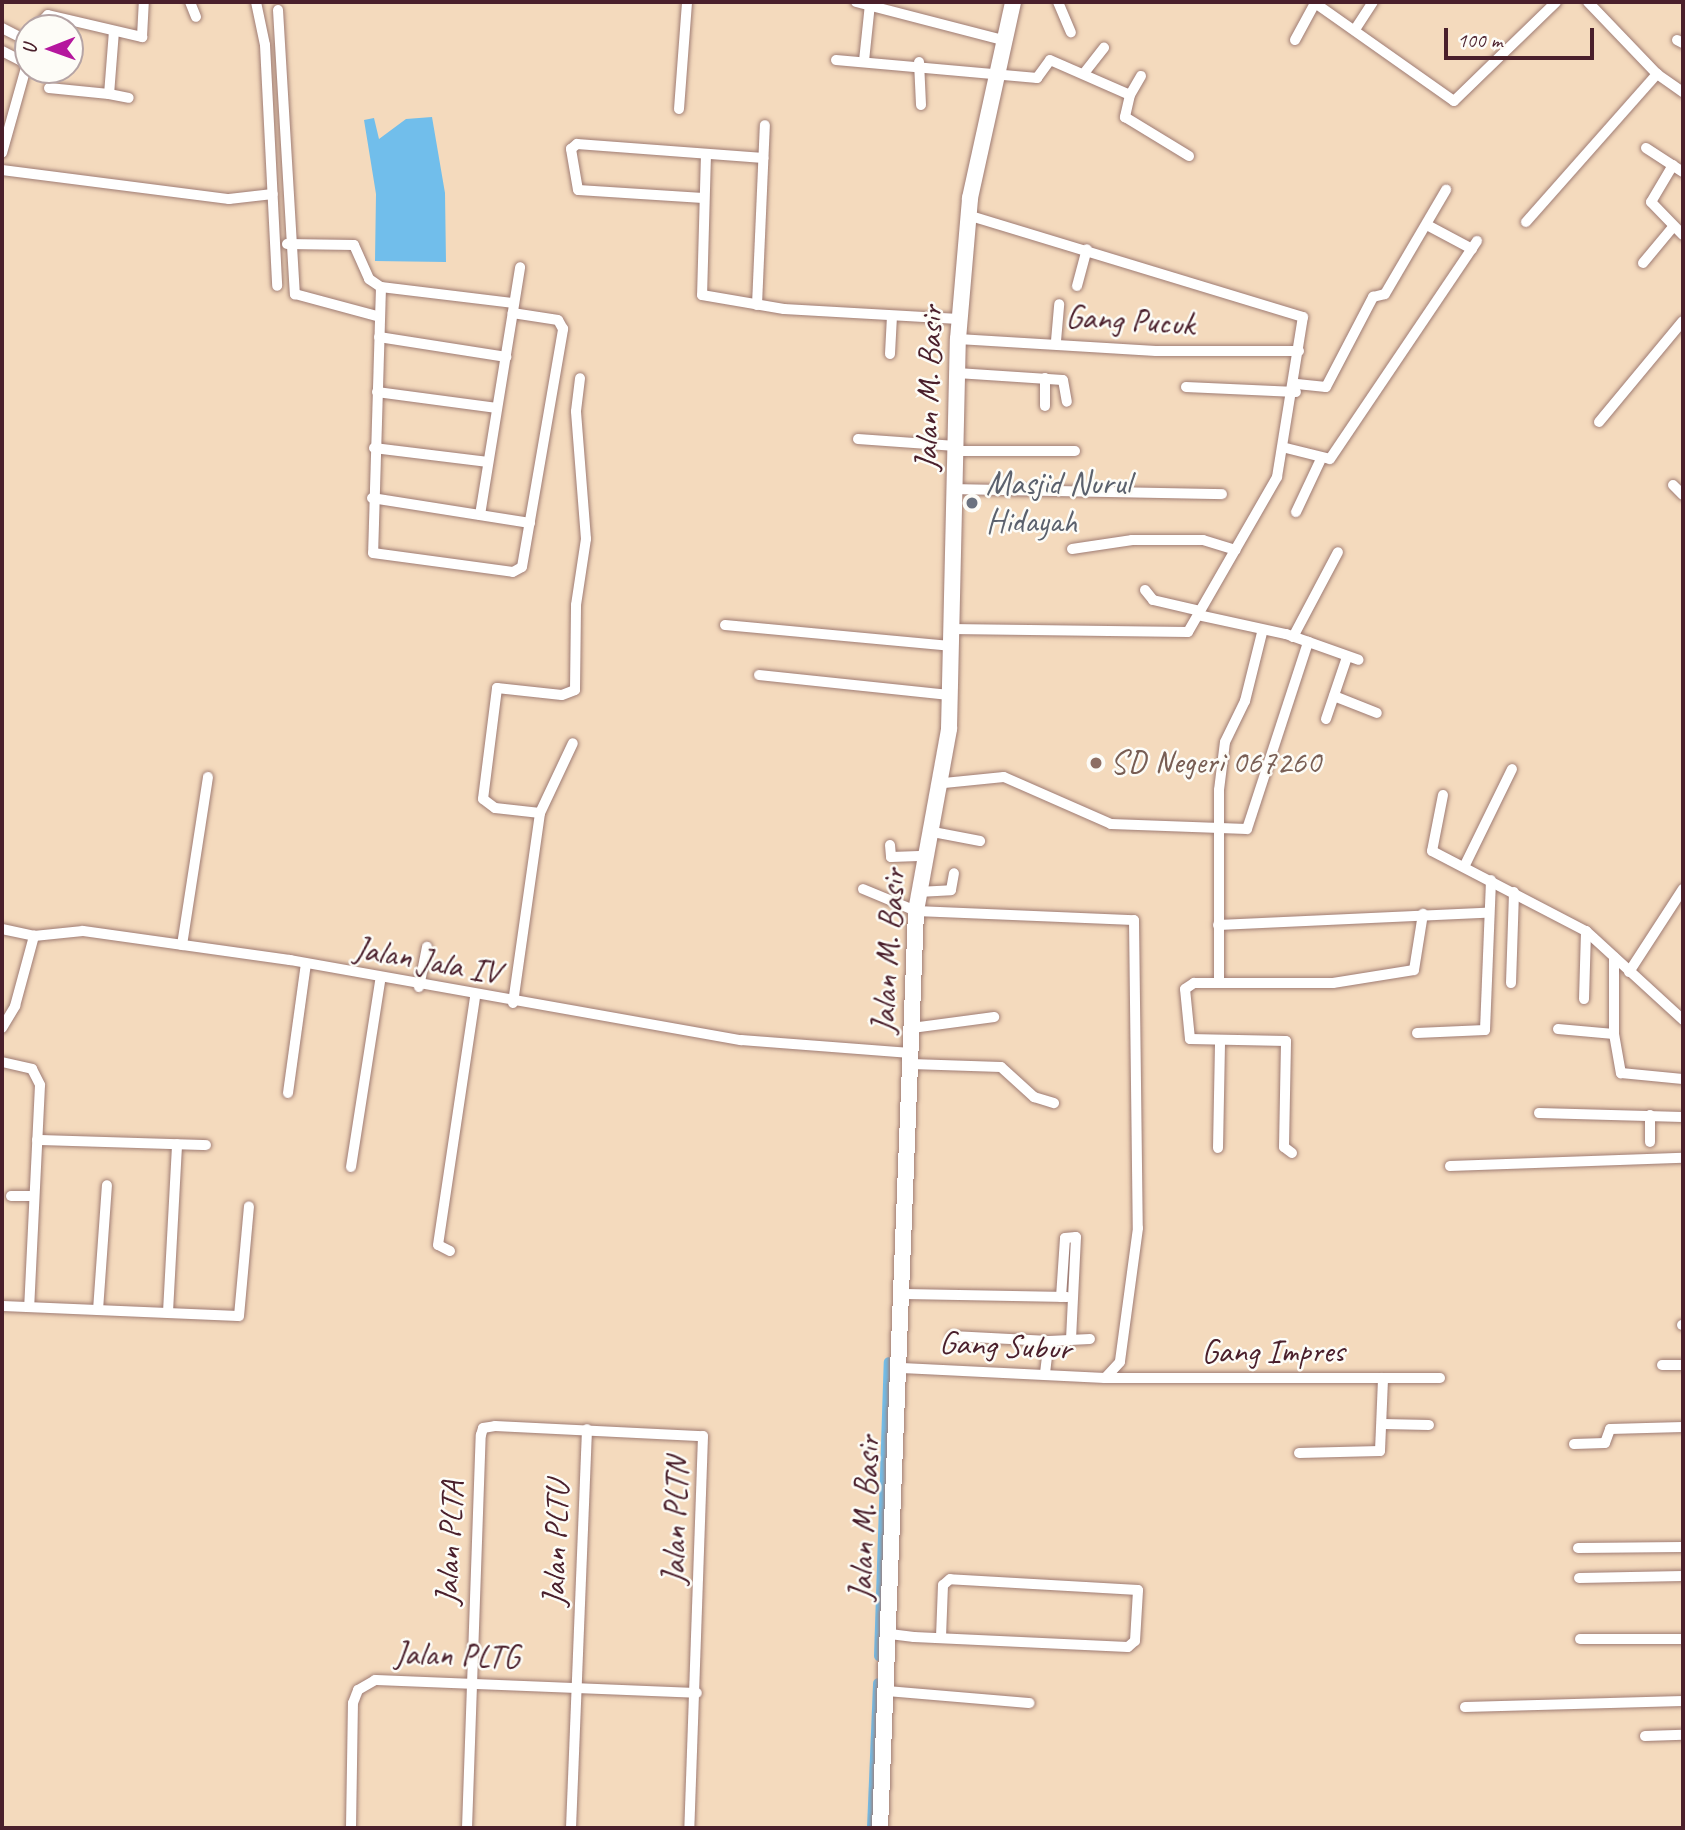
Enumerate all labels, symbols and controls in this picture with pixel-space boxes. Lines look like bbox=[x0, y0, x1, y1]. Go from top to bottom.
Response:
north arrow bbox=[14, 14, 84, 84]
scale bar bbox=[1447, 14, 1598, 58]
text: 100 m bbox=[1457, 27, 1502, 53]
text: U bbox=[18, 45, 42, 54]
street label: Gang Pucuk bbox=[1065, 297, 1195, 345]
street label: Jalan M. Basir bbox=[906, 305, 952, 471]
place label: Masjid Nurul Hidayah bbox=[986, 464, 1131, 542]
marker: Masjid Nurul Hidayah bbox=[964, 495, 980, 511]
place label: SD Negeri 067260 bbox=[1110, 743, 1322, 783]
marker: SD Negeri 067260 bbox=[1088, 755, 1104, 771]
street label: Jalan M. Basir bbox=[863, 867, 915, 1035]
street label: Jalan Jala IV bbox=[351, 929, 503, 993]
street label: Gang Subur bbox=[939, 1323, 1071, 1369]
street label: Gang Impres bbox=[1201, 1332, 1345, 1372]
street label: Jalan M. Basir bbox=[841, 1435, 889, 1601]
street label: Jalan PLTN bbox=[654, 1456, 698, 1586]
street label: Jalan PLTA bbox=[427, 1480, 473, 1606]
street label: Jalan PLTU bbox=[534, 1481, 578, 1607]
street label: Jalan PLTG bbox=[394, 1634, 520, 1678]

